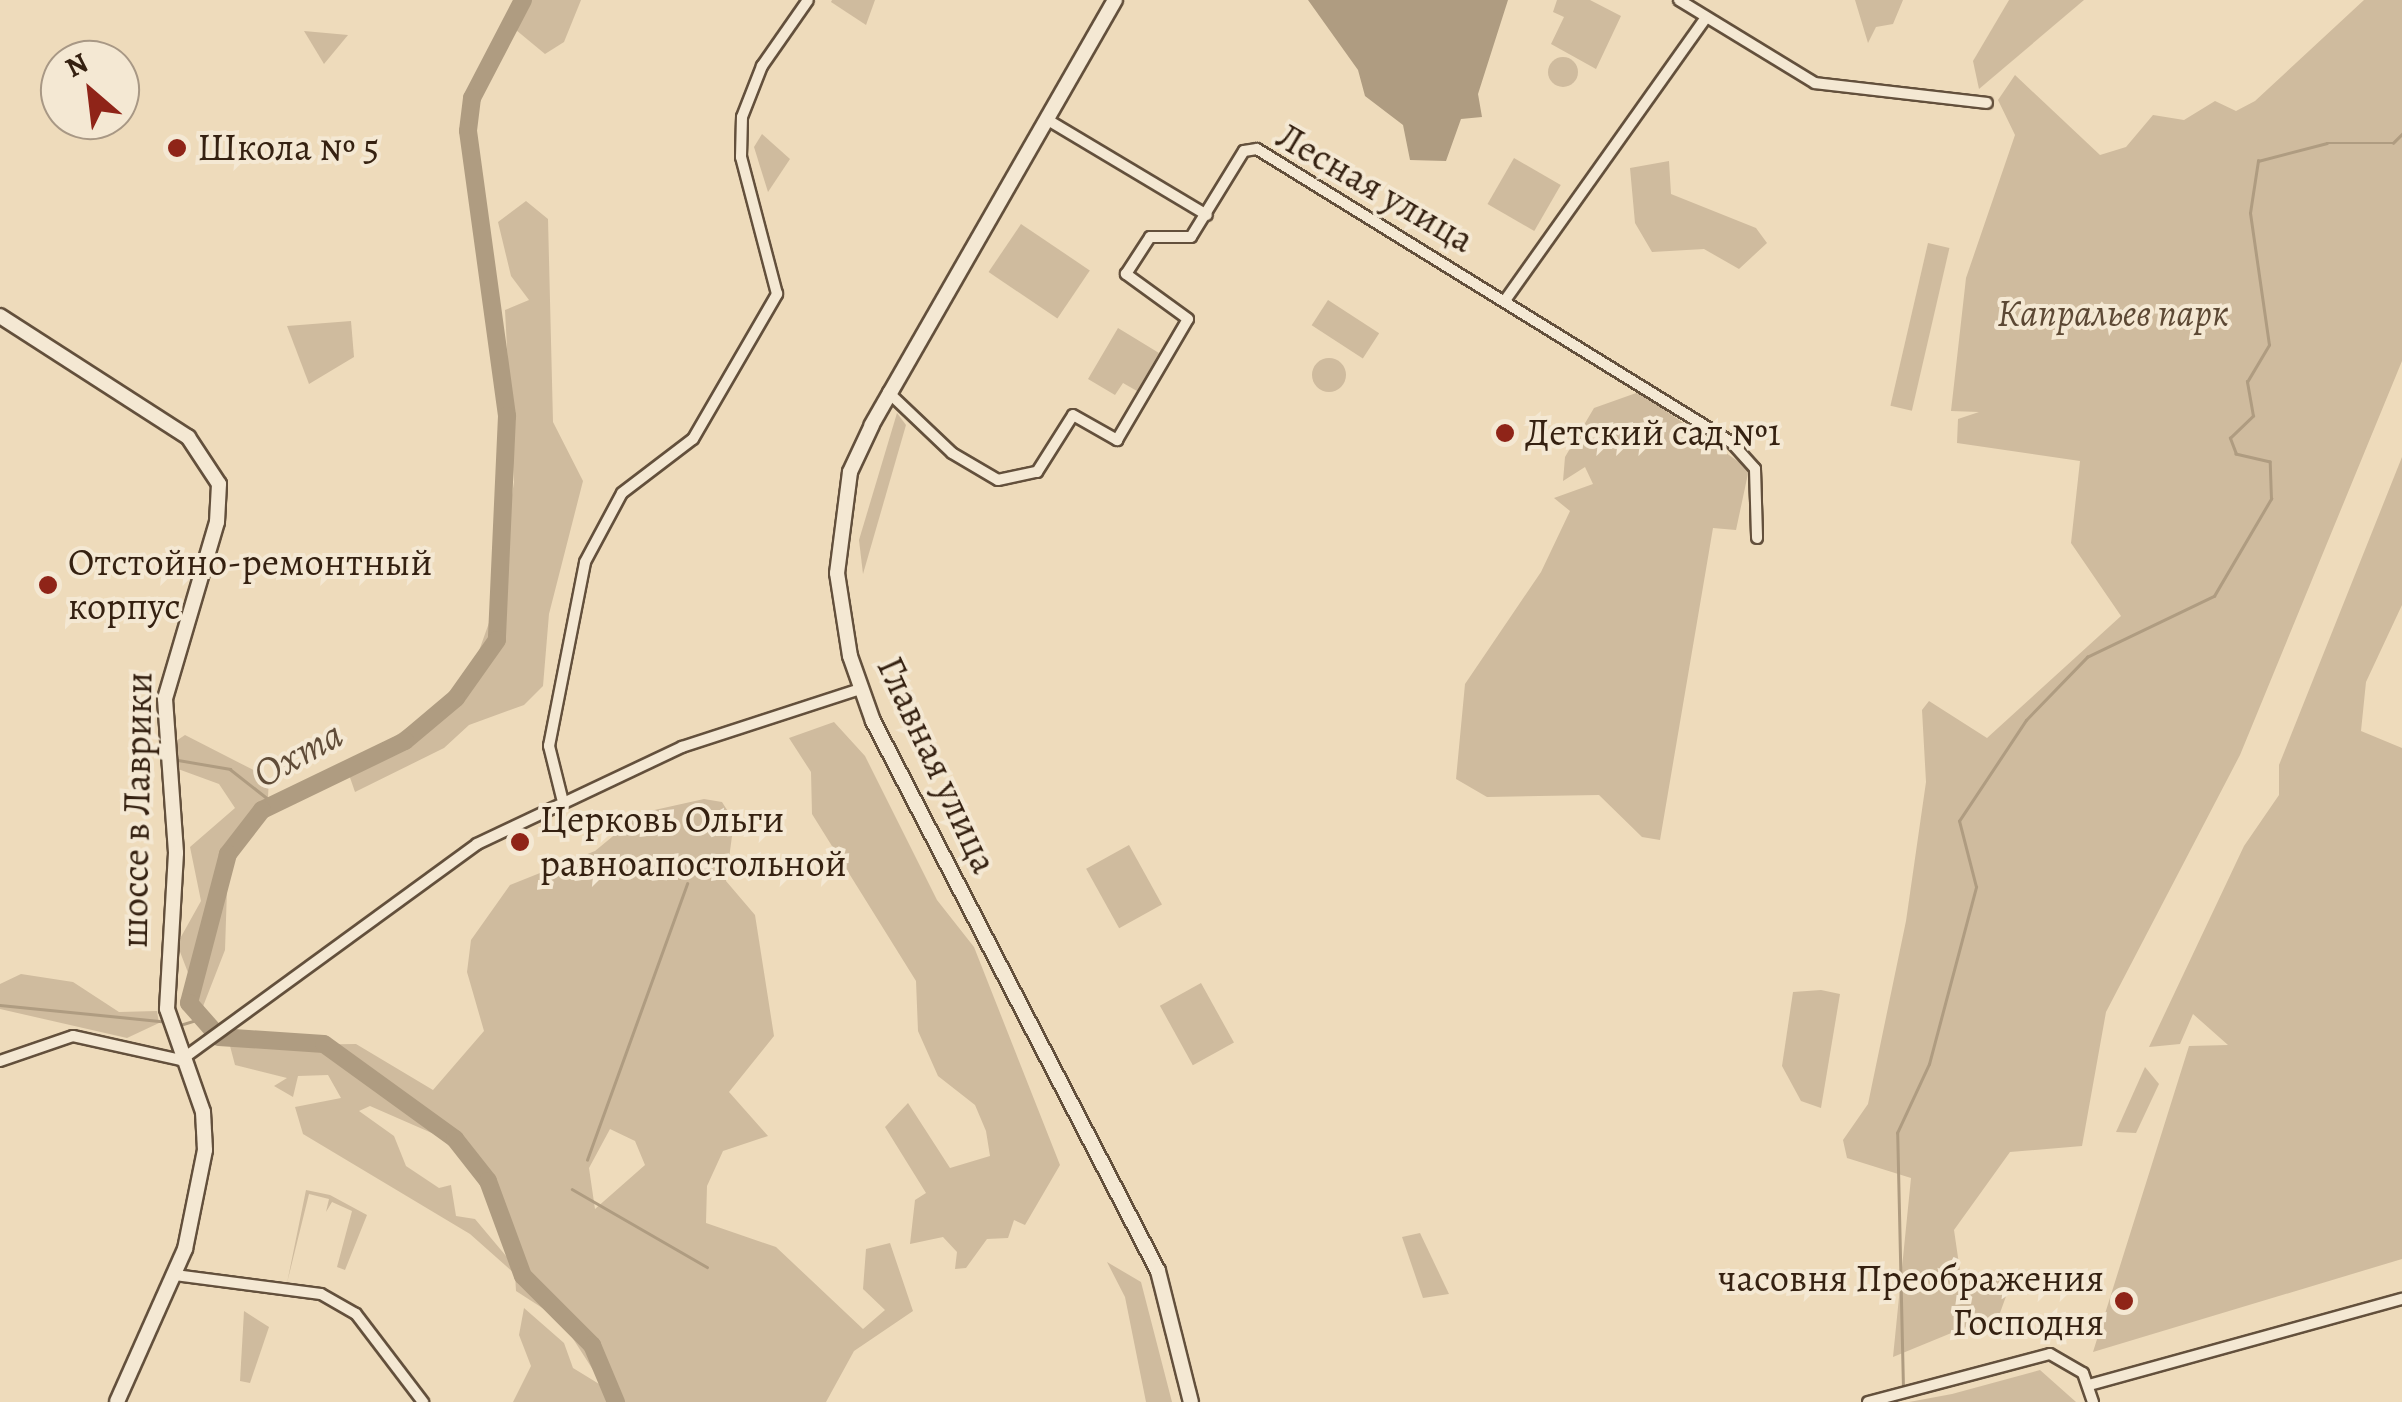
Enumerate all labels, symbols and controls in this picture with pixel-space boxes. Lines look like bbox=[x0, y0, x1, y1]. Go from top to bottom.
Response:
north arrow bbox=[40, 40, 140, 140]
text: N bbox=[59, 44, 95, 87]
street label: Лесная улица bbox=[1268, 113, 1482, 263]
place label: Школа № 5 bbox=[197, 125, 379, 171]
marker: Школа № 5 bbox=[166, 137, 188, 159]
park label: Капральев парк bbox=[1997, 291, 2229, 337]
place label: Детский сад №1 bbox=[1525, 410, 1781, 456]
marker: Детский сад №1 bbox=[1494, 422, 1516, 444]
place label: Отстойно-ремонтный корпус bbox=[68, 540, 432, 630]
marker: Отстойно-ремонтный корпус bbox=[37, 574, 59, 596]
street label: Главная улица bbox=[867, 649, 1007, 881]
street label: шоссе в Лаврики bbox=[112, 671, 162, 949]
water label: Охта bbox=[245, 710, 351, 798]
place label: Церковь Ольги равноапостольной bbox=[540, 797, 847, 886]
marker: Церковь Ольги равноапостольной bbox=[509, 831, 531, 853]
place label: часовня Преображения Господня bbox=[1718, 1256, 2104, 1346]
marker: часовня Преображения Господня bbox=[2113, 1290, 2135, 1312]

